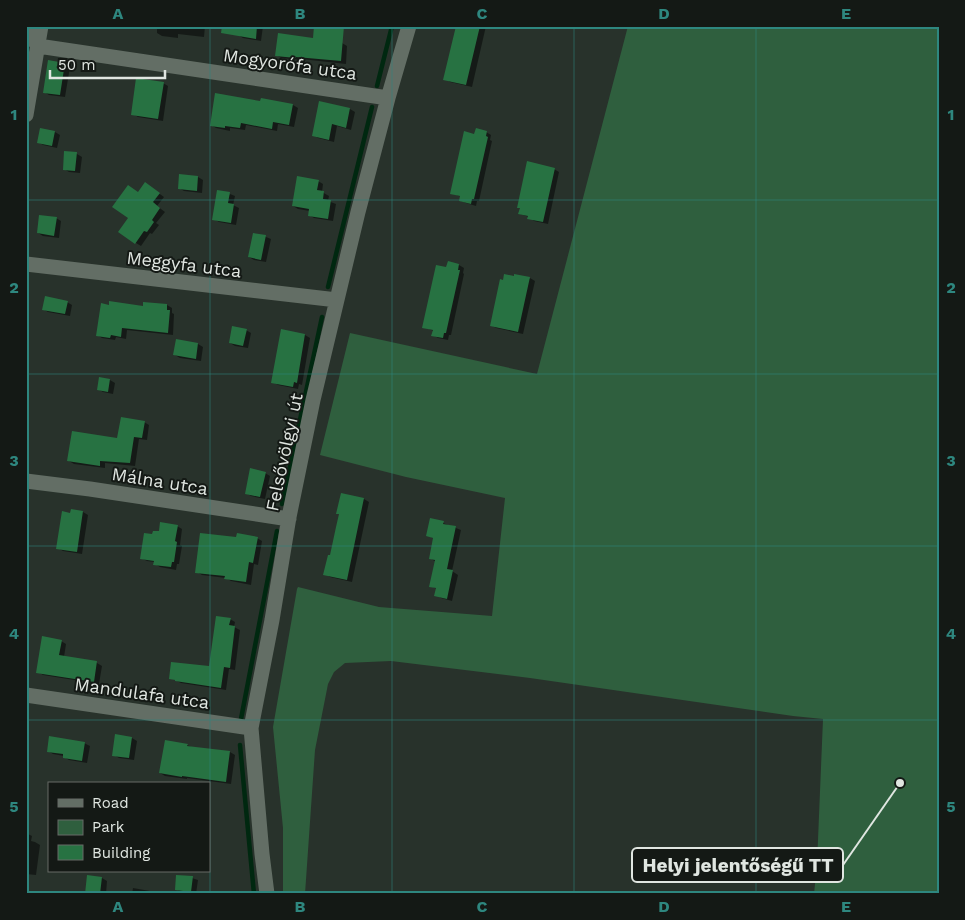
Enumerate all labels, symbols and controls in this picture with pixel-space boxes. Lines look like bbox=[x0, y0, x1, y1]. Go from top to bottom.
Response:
text: A bbox=[113, 4, 124, 23]
text: B bbox=[295, 4, 306, 23]
text: C bbox=[477, 4, 488, 23]
text: D bbox=[658, 4, 670, 23]
text: E bbox=[841, 4, 851, 23]
street label: Mogyorófa utca bbox=[222, 44, 358, 84]
scale bar bbox=[50, 48, 165, 80]
text: 50 m bbox=[58, 56, 95, 74]
text: 1 bbox=[11, 105, 17, 124]
text: 1 bbox=[948, 105, 954, 124]
street label: Meggyfa utca bbox=[125, 247, 243, 281]
text: 2 bbox=[9, 278, 19, 297]
text: 2 bbox=[946, 278, 956, 297]
street label: Felsővölgyi út bbox=[261, 391, 307, 513]
text: 3 bbox=[9, 451, 19, 470]
text: 3 bbox=[946, 451, 956, 470]
street label: Málna utca bbox=[110, 463, 210, 499]
text: 4 bbox=[9, 624, 19, 643]
text: 4 bbox=[946, 624, 956, 643]
street label: Mandulafa utca bbox=[73, 673, 211, 713]
legend bbox=[48, 782, 210, 872]
text: Road bbox=[92, 794, 129, 812]
text: 5 bbox=[9, 797, 19, 816]
text: 5 bbox=[946, 797, 956, 816]
text: Park bbox=[92, 818, 125, 836]
text: Building bbox=[92, 844, 150, 862]
callout: Helyi jelentőségű TT bbox=[632, 848, 843, 882]
text: Helyi jelentőségű TT bbox=[642, 854, 834, 877]
text: A bbox=[113, 897, 124, 916]
text: B bbox=[295, 897, 306, 916]
text: C bbox=[477, 897, 488, 916]
text: D bbox=[658, 897, 670, 916]
text: E bbox=[841, 897, 851, 916]

